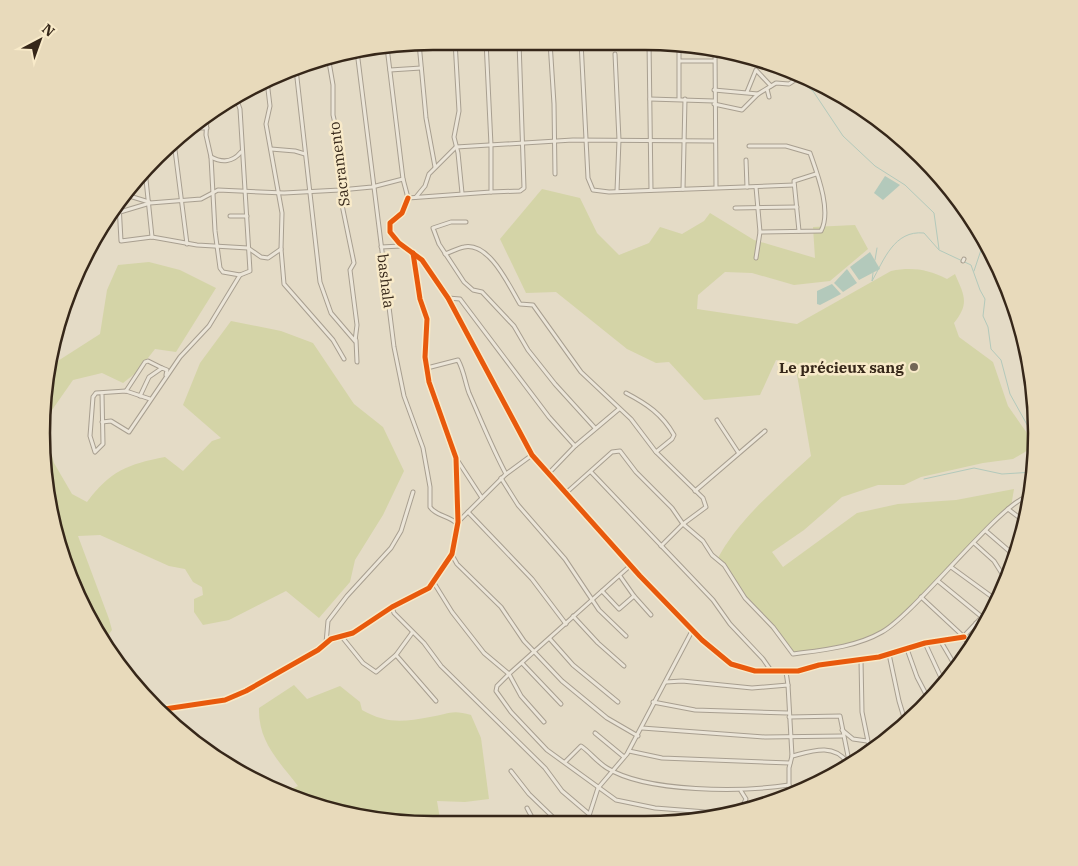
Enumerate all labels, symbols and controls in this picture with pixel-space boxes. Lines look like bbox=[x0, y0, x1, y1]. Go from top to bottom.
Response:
north arrow bbox=[15, 15, 65, 65]
text: N bbox=[38, 20, 59, 41]
street label: Sacramento bbox=[324, 121, 354, 207]
street label: bashala bbox=[373, 253, 399, 309]
place label: Le précieux sang bbox=[779, 358, 904, 377]
marker: Le précieux sang bbox=[908, 361, 920, 373]

